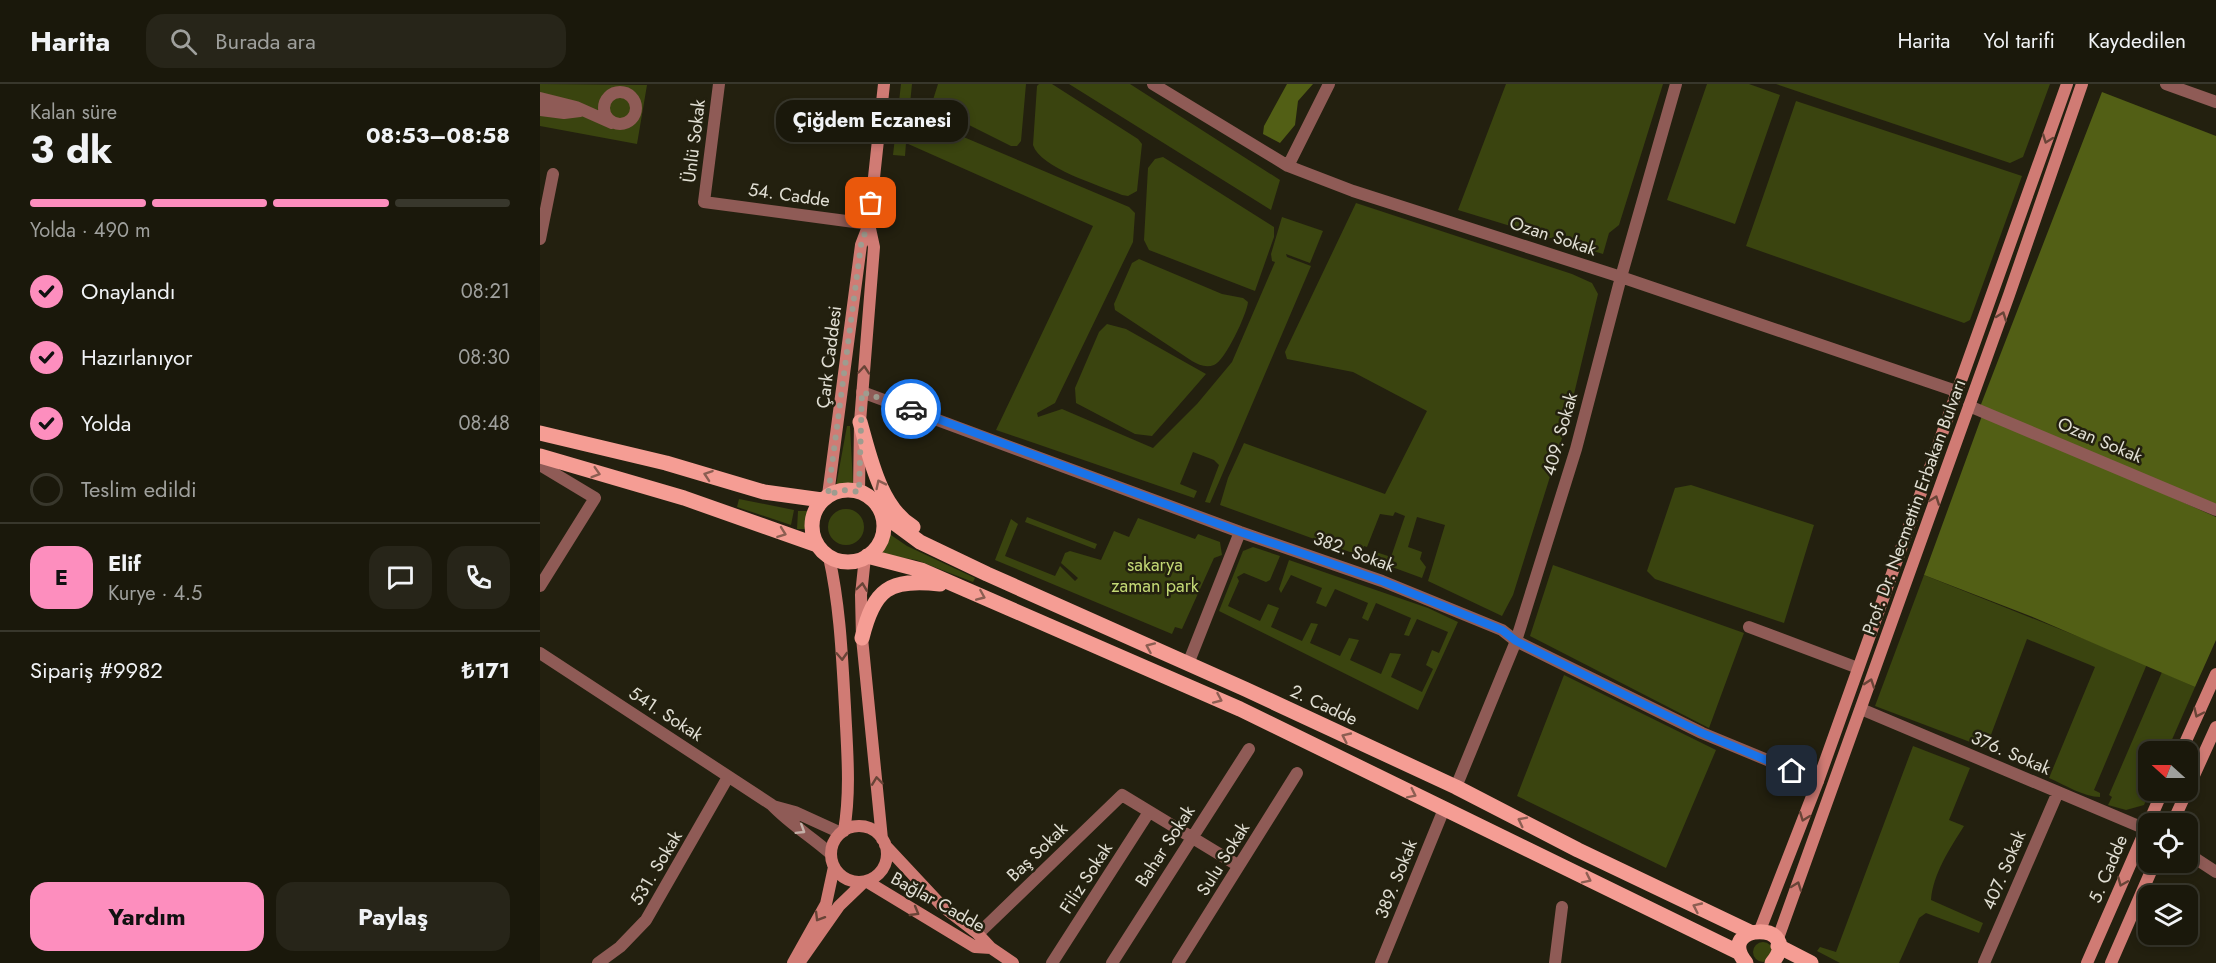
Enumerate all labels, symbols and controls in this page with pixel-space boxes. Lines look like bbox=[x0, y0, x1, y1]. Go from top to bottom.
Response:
search box bbox=[146, 14, 566, 68]
text: Harita bbox=[30, 21, 110, 62]
icon: search bbox=[167, 25, 200, 58]
text: Burada ara bbox=[215, 25, 316, 57]
text: Harita bbox=[1898, 26, 1950, 56]
text: Yol tarifi bbox=[1983, 26, 2055, 56]
text: Kaydedilen bbox=[2088, 26, 2186, 56]
text: Kalan süre bbox=[30, 98, 117, 127]
street label: Ünlü Sokak bbox=[676, 98, 712, 184]
callout: Çiğdem Eczanesi bbox=[775, 101, 967, 143]
text: Çiğdem Eczanesi bbox=[793, 106, 951, 135]
text: 08:53–08:58 bbox=[366, 119, 510, 151]
text: 3 dk bbox=[30, 121, 113, 178]
one-way arrow bbox=[2041, 133, 2054, 144]
street label: 54. Cadde bbox=[746, 176, 832, 214]
pin bbox=[845, 177, 896, 228]
icon: bag bbox=[854, 186, 887, 219]
street label: Ozan Sokak bbox=[1506, 210, 1600, 262]
text: Yolda · 490 m bbox=[30, 216, 151, 245]
icon: check bbox=[30, 275, 63, 308]
text: Onaylandı bbox=[81, 275, 176, 307]
text: 08:21 bbox=[461, 277, 510, 306]
street label: Çark Caddesi bbox=[810, 304, 848, 410]
one-way arrow bbox=[1994, 311, 2007, 322]
icon: check bbox=[30, 341, 63, 374]
text: Hazırlanıyor bbox=[81, 341, 193, 373]
text: 08:30 bbox=[458, 343, 510, 372]
one-way arrow bbox=[857, 366, 870, 375]
street label: Prof. Dr. Necmettin Erbakan Bulvarı bbox=[1856, 376, 1972, 638]
courier bbox=[881, 379, 941, 439]
street label: 409. Sokak bbox=[1536, 389, 1584, 479]
icon: car bbox=[895, 393, 928, 426]
icon: check bbox=[30, 407, 63, 440]
text: Yolda bbox=[81, 407, 131, 439]
text: 08:48 bbox=[459, 409, 510, 438]
street label: Ozan Sokak bbox=[2053, 410, 2147, 470]
one-way arrow bbox=[590, 466, 601, 478]
one-way arrow bbox=[703, 470, 714, 483]
text: Teslim edildi bbox=[81, 473, 197, 505]
one-way arrow bbox=[876, 479, 888, 490]
one-way arrow bbox=[1928, 495, 1941, 505]
one-way arrow bbox=[776, 525, 787, 538]
street label: 382. Sokak bbox=[1310, 525, 1398, 579]
button: chat bbox=[369, 546, 432, 609]
button: phone bbox=[447, 546, 510, 609]
text: Elif bbox=[108, 547, 141, 579]
park label: sakarya zaman park bbox=[1111, 552, 1199, 599]
text: E bbox=[55, 561, 68, 593]
text: Kurye · 4.5 bbox=[108, 579, 202, 608]
one-way arrow bbox=[856, 582, 868, 591]
one-way arrow bbox=[975, 589, 986, 601]
one-way arrow bbox=[1145, 642, 1156, 654]
one-way arrow bbox=[835, 651, 848, 660]
text: Sipariş #9982 bbox=[30, 654, 163, 686]
text: ₺171 bbox=[462, 654, 510, 686]
street label: 2. Cadde bbox=[1286, 678, 1362, 732]
one-way arrow bbox=[1862, 678, 1875, 689]
street label: 541. Sokak bbox=[624, 680, 708, 748]
one-way arrow bbox=[1211, 692, 1222, 704]
one-way arrow bbox=[2194, 706, 2206, 717]
street label: 376. Sokak bbox=[1967, 725, 2055, 781]
one-way arrow bbox=[1342, 732, 1353, 744]
north arrow bbox=[2138, 741, 2198, 801]
map controls bbox=[2138, 741, 2198, 945]
pin bbox=[1766, 745, 1817, 796]
icon: home bbox=[1775, 754, 1808, 787]
one-way arrow bbox=[871, 776, 884, 785]
one-way arrow bbox=[1406, 786, 1417, 798]
street label: Bahar Sokak bbox=[1129, 800, 1201, 892]
one-way arrow bbox=[1799, 811, 1811, 822]
button: locate bbox=[2138, 813, 2198, 873]
street label: Baş Sokak bbox=[1001, 816, 1073, 888]
street label: Sulu Sokak bbox=[1190, 817, 1256, 901]
one-way arrow bbox=[1517, 817, 1528, 829]
one-way arrow bbox=[795, 823, 805, 835]
street label: 531. Sokak bbox=[623, 826, 689, 910]
street label: 407. Sokak bbox=[1976, 826, 2032, 914]
street label: 5. Cadde bbox=[2082, 831, 2134, 907]
street label: 389. Sokak bbox=[1368, 835, 1424, 923]
street label: Filiz Sokak bbox=[1053, 837, 1119, 919]
street label: Bağlar Cadde bbox=[886, 865, 990, 939]
one-way arrow bbox=[1581, 872, 1592, 883]
one-way arrow bbox=[2117, 876, 2129, 887]
button: Yardım bbox=[30, 882, 264, 951]
button: Paylaş bbox=[276, 882, 510, 951]
one-way arrow bbox=[1789, 882, 1802, 892]
button: layers bbox=[2138, 885, 2198, 945]
one-way arrow bbox=[1693, 902, 1704, 914]
one-way arrow bbox=[909, 905, 919, 917]
one-way arrow bbox=[814, 911, 826, 921]

